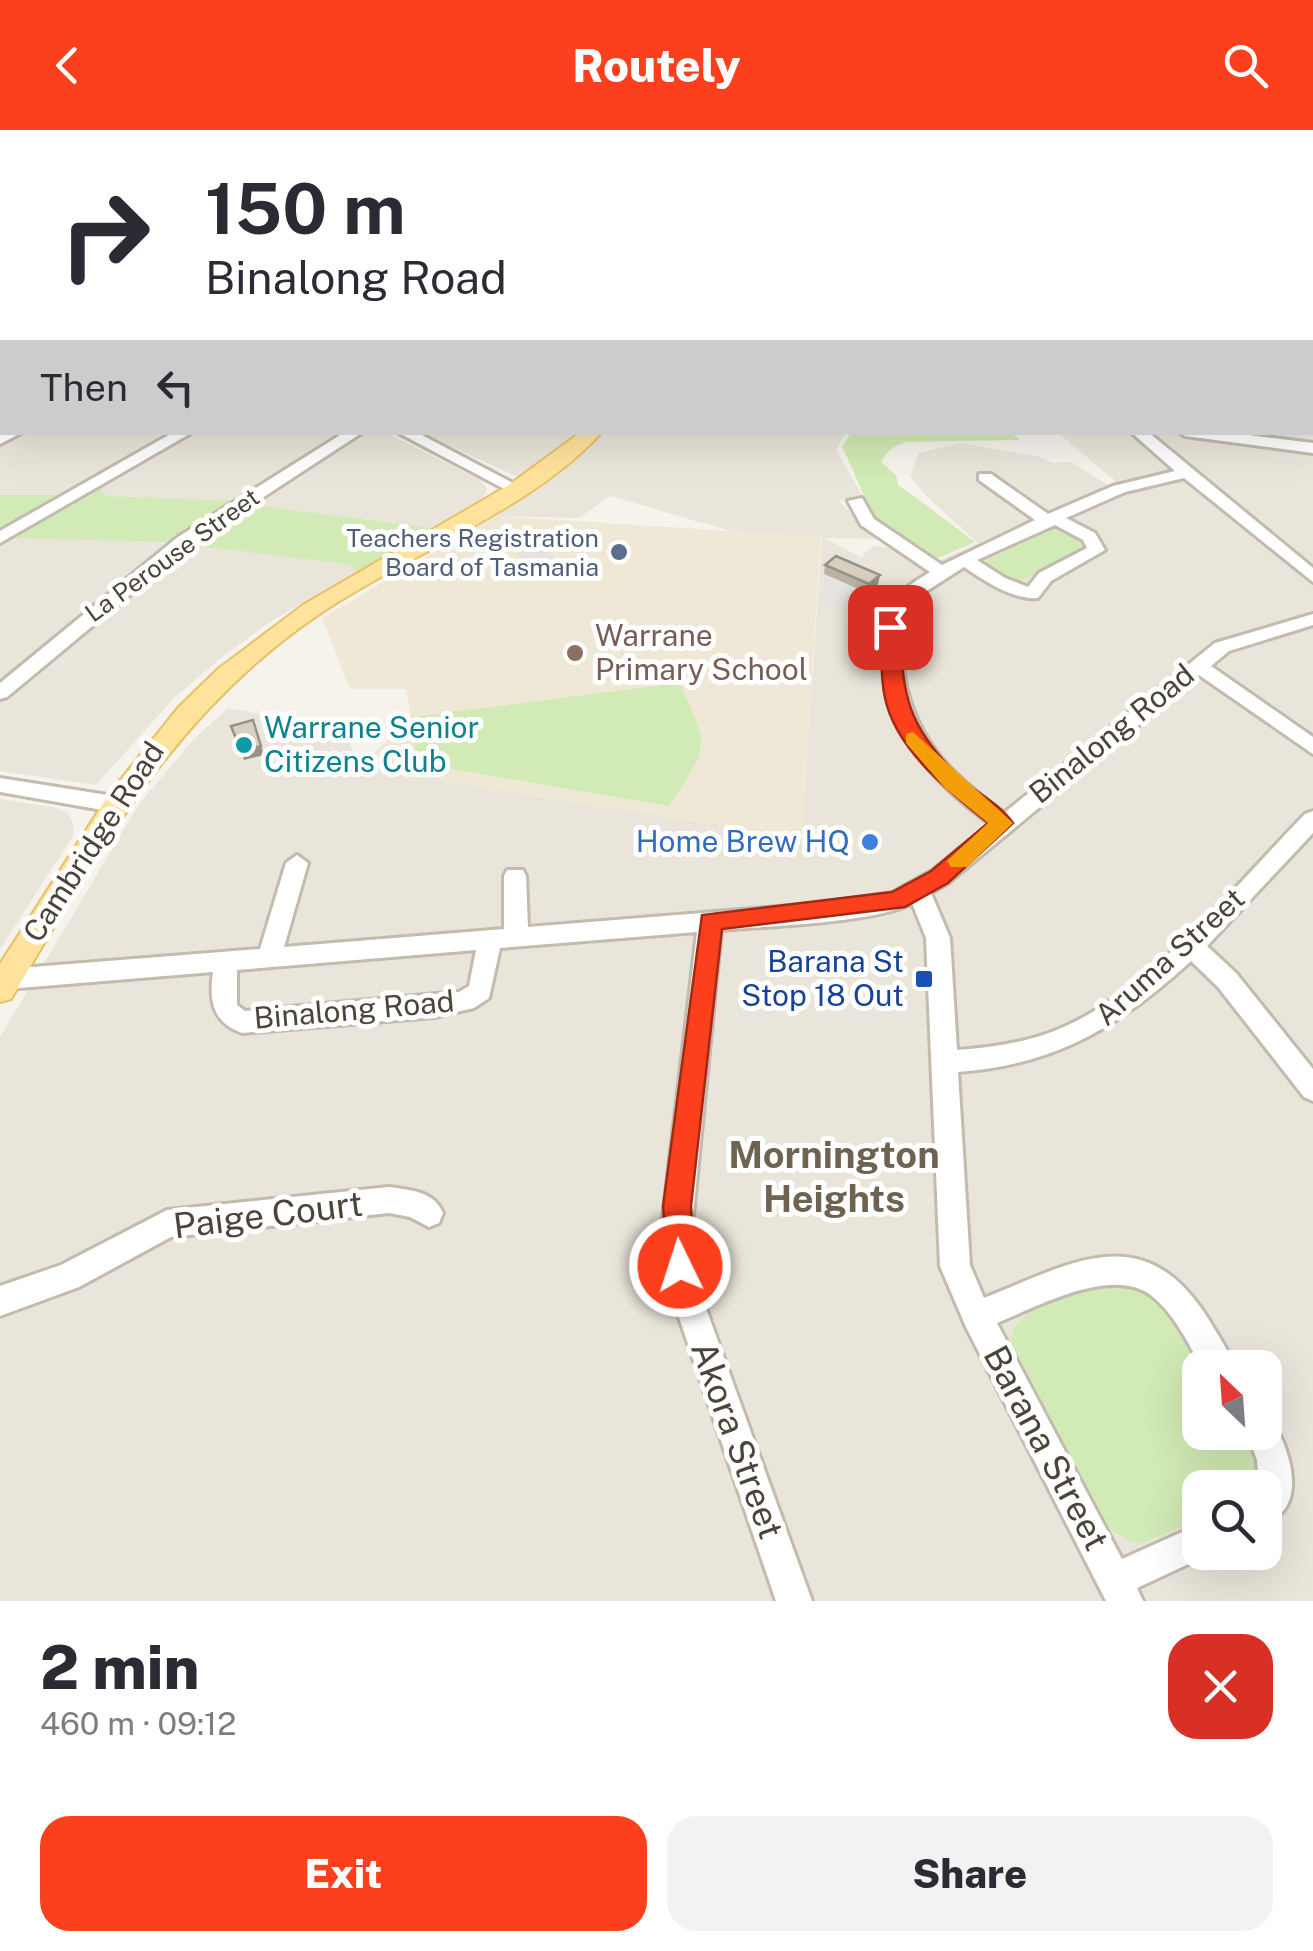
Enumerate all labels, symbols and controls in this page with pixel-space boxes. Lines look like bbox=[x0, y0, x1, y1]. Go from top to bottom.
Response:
icon: back bbox=[40, 38, 95, 93]
icon: search bbox=[1218, 38, 1273, 93]
text: Routely bbox=[572, 39, 741, 92]
text: 150 m bbox=[205, 167, 406, 250]
icon: right bbox=[40, 170, 170, 300]
text: Binalong Road bbox=[205, 251, 507, 304]
icon: left bbox=[148, 360, 203, 415]
text: Then bbox=[40, 365, 128, 410]
street label: La Perouse Street bbox=[79, 482, 265, 628]
place label: Teachers Registration Board of Tasmania bbox=[346, 523, 599, 582]
marker: Teachers Registration Board of Tasmania bbox=[608, 541, 630, 563]
pin bbox=[848, 585, 933, 670]
icon: arrive bbox=[863, 600, 918, 655]
place label: Warrane Primary School bbox=[595, 617, 808, 687]
marker: Warrane Primary School bbox=[564, 642, 586, 664]
street label: Binalong Road bbox=[1022, 656, 1201, 811]
place label: Warrane Senior Citizens Club bbox=[264, 709, 479, 779]
marker: Warrane Senior Citizens Club bbox=[233, 734, 255, 756]
street label: Cambridge Road bbox=[15, 735, 171, 948]
place label: Home Brew HQ bbox=[636, 823, 850, 859]
marker: Home Brew HQ bbox=[859, 831, 881, 853]
street label: Aruma Street bbox=[1087, 880, 1251, 1033]
place label: Barana St Stop 18 Out bbox=[741, 943, 904, 1013]
marker: Barana St Stop 18 Out bbox=[913, 968, 935, 990]
street label: Binalong Road bbox=[252, 982, 456, 1036]
district label: Mornington Heights bbox=[728, 1132, 940, 1221]
street label: Paige Court bbox=[171, 1183, 365, 1246]
position arrow bbox=[628, 1214, 732, 1318]
street label: Akora Street bbox=[683, 1336, 792, 1544]
street label: Barana Street bbox=[975, 1339, 1117, 1557]
north arrow bbox=[1182, 1350, 1282, 1450]
map controls bbox=[1182, 1350, 1282, 1570]
button: search bbox=[1182, 1470, 1282, 1570]
text: 2 min bbox=[40, 1632, 199, 1703]
button: close bbox=[1168, 1634, 1273, 1739]
text: 460 m · 09:12 bbox=[40, 1705, 236, 1742]
button: Exit bbox=[40, 1816, 647, 1931]
button: Share bbox=[667, 1816, 1273, 1931]

